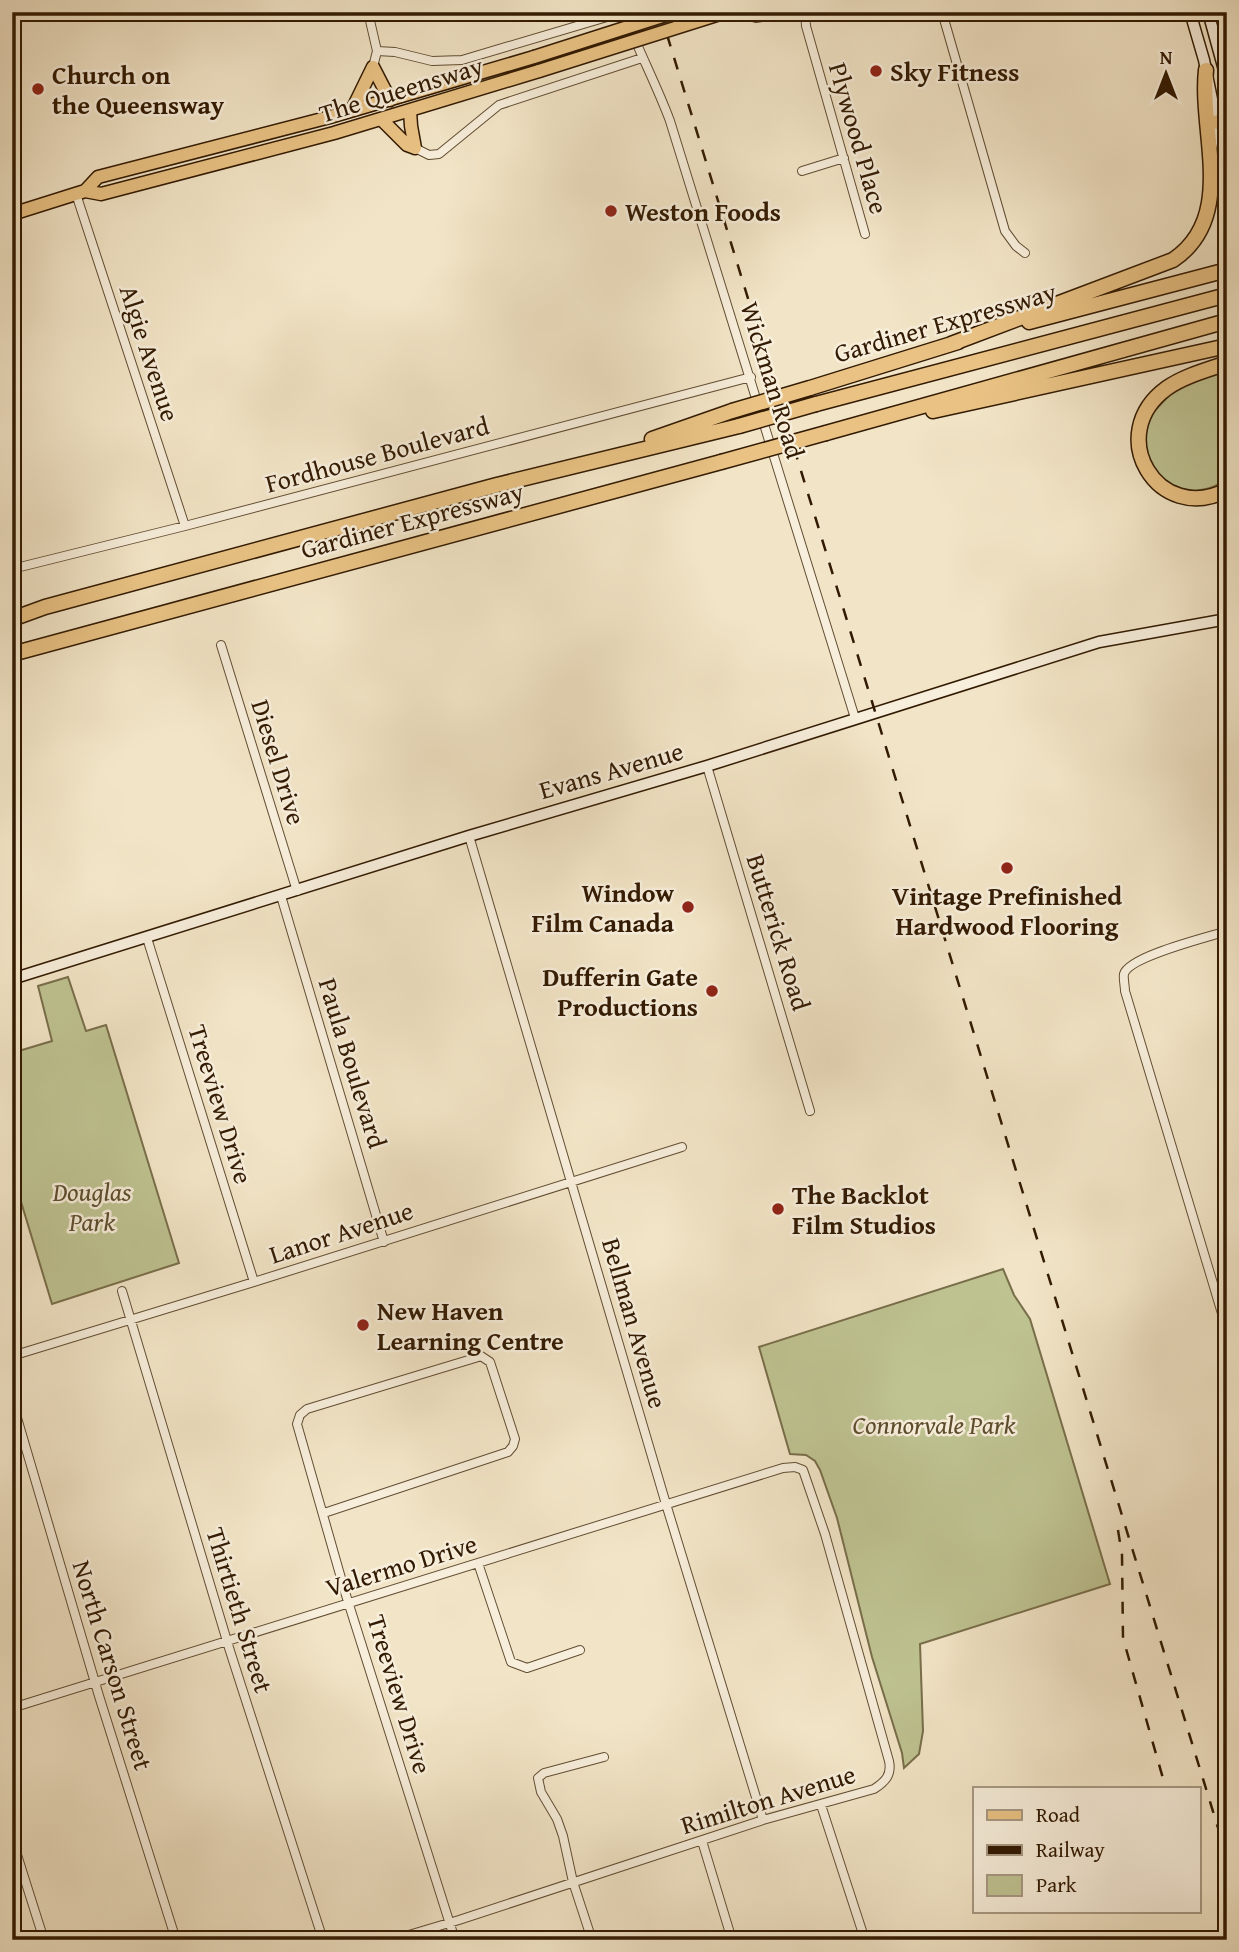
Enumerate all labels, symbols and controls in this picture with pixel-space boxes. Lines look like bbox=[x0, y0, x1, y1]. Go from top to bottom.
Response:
north arrow bbox=[1130, 38, 1200, 108]
text: N bbox=[1160, 43, 1173, 71]
street label: The Queensway bbox=[314, 46, 488, 132]
place label: Sky Fitness bbox=[890, 52, 1019, 91]
place label: Church on the Queensway bbox=[52, 55, 225, 124]
street label: Plywood Place bbox=[819, 58, 899, 218]
marker: Sky Fitness bbox=[868, 63, 884, 79]
marker: Church on the Queensway bbox=[30, 81, 46, 97]
place label: Weston Foods bbox=[625, 192, 781, 231]
marker: Weston Foods bbox=[603, 203, 619, 219]
street label: Gardiner Expressway bbox=[829, 272, 1061, 372]
street label: Algie Avenue bbox=[110, 280, 190, 426]
street label: Wickman Road bbox=[731, 297, 815, 463]
street label: Fordhouse Boulevard bbox=[261, 405, 493, 503]
street label: Gardiner Expressway bbox=[296, 471, 528, 569]
street label: Diesel Drive bbox=[241, 695, 317, 829]
street label: Evans Avenue bbox=[534, 731, 688, 809]
street label: Butterick Road bbox=[737, 849, 821, 1015]
marker: Vintage Prefinished Hardwood Flooring bbox=[999, 860, 1015, 876]
place label: Window Film Canada bbox=[531, 873, 675, 942]
place label: Vintage Prefinished Hardwood Flooring bbox=[892, 876, 1122, 945]
marker: Window Film Canada bbox=[680, 899, 696, 915]
place label: Dufferin Gate Productions bbox=[542, 957, 698, 1026]
street label: Paula Boulevard bbox=[309, 973, 397, 1153]
marker: Dufferin Gate Productions bbox=[704, 983, 720, 999]
street label: Treeview Drive bbox=[178, 1020, 264, 1188]
park label: Douglas Park bbox=[52, 1172, 132, 1241]
place label: The Backlot Film Studios bbox=[792, 1175, 936, 1244]
street label: Lanor Avenue bbox=[264, 1190, 418, 1274]
marker: The Backlot Film Studios bbox=[770, 1201, 786, 1217]
street label: Bellman Avenue bbox=[592, 1233, 678, 1413]
place label: New Haven Learning Centre bbox=[377, 1291, 564, 1360]
marker: New Haven Learning Centre bbox=[355, 1317, 371, 1333]
park label: Connorvale Park bbox=[853, 1405, 1016, 1444]
street label: Thirtieth Street bbox=[196, 1522, 284, 1698]
street label: Valermo Drive bbox=[320, 1523, 482, 1607]
street label: North Carson Street bbox=[63, 1555, 163, 1775]
street label: Treeview Drive bbox=[357, 1610, 443, 1778]
street label: Rimilton Avenue bbox=[676, 1754, 860, 1844]
legend bbox=[973, 1787, 1200, 1913]
text: Road bbox=[1036, 1799, 1081, 1830]
text: Railway bbox=[1036, 1834, 1105, 1865]
text: Park bbox=[1036, 1869, 1077, 1900]

